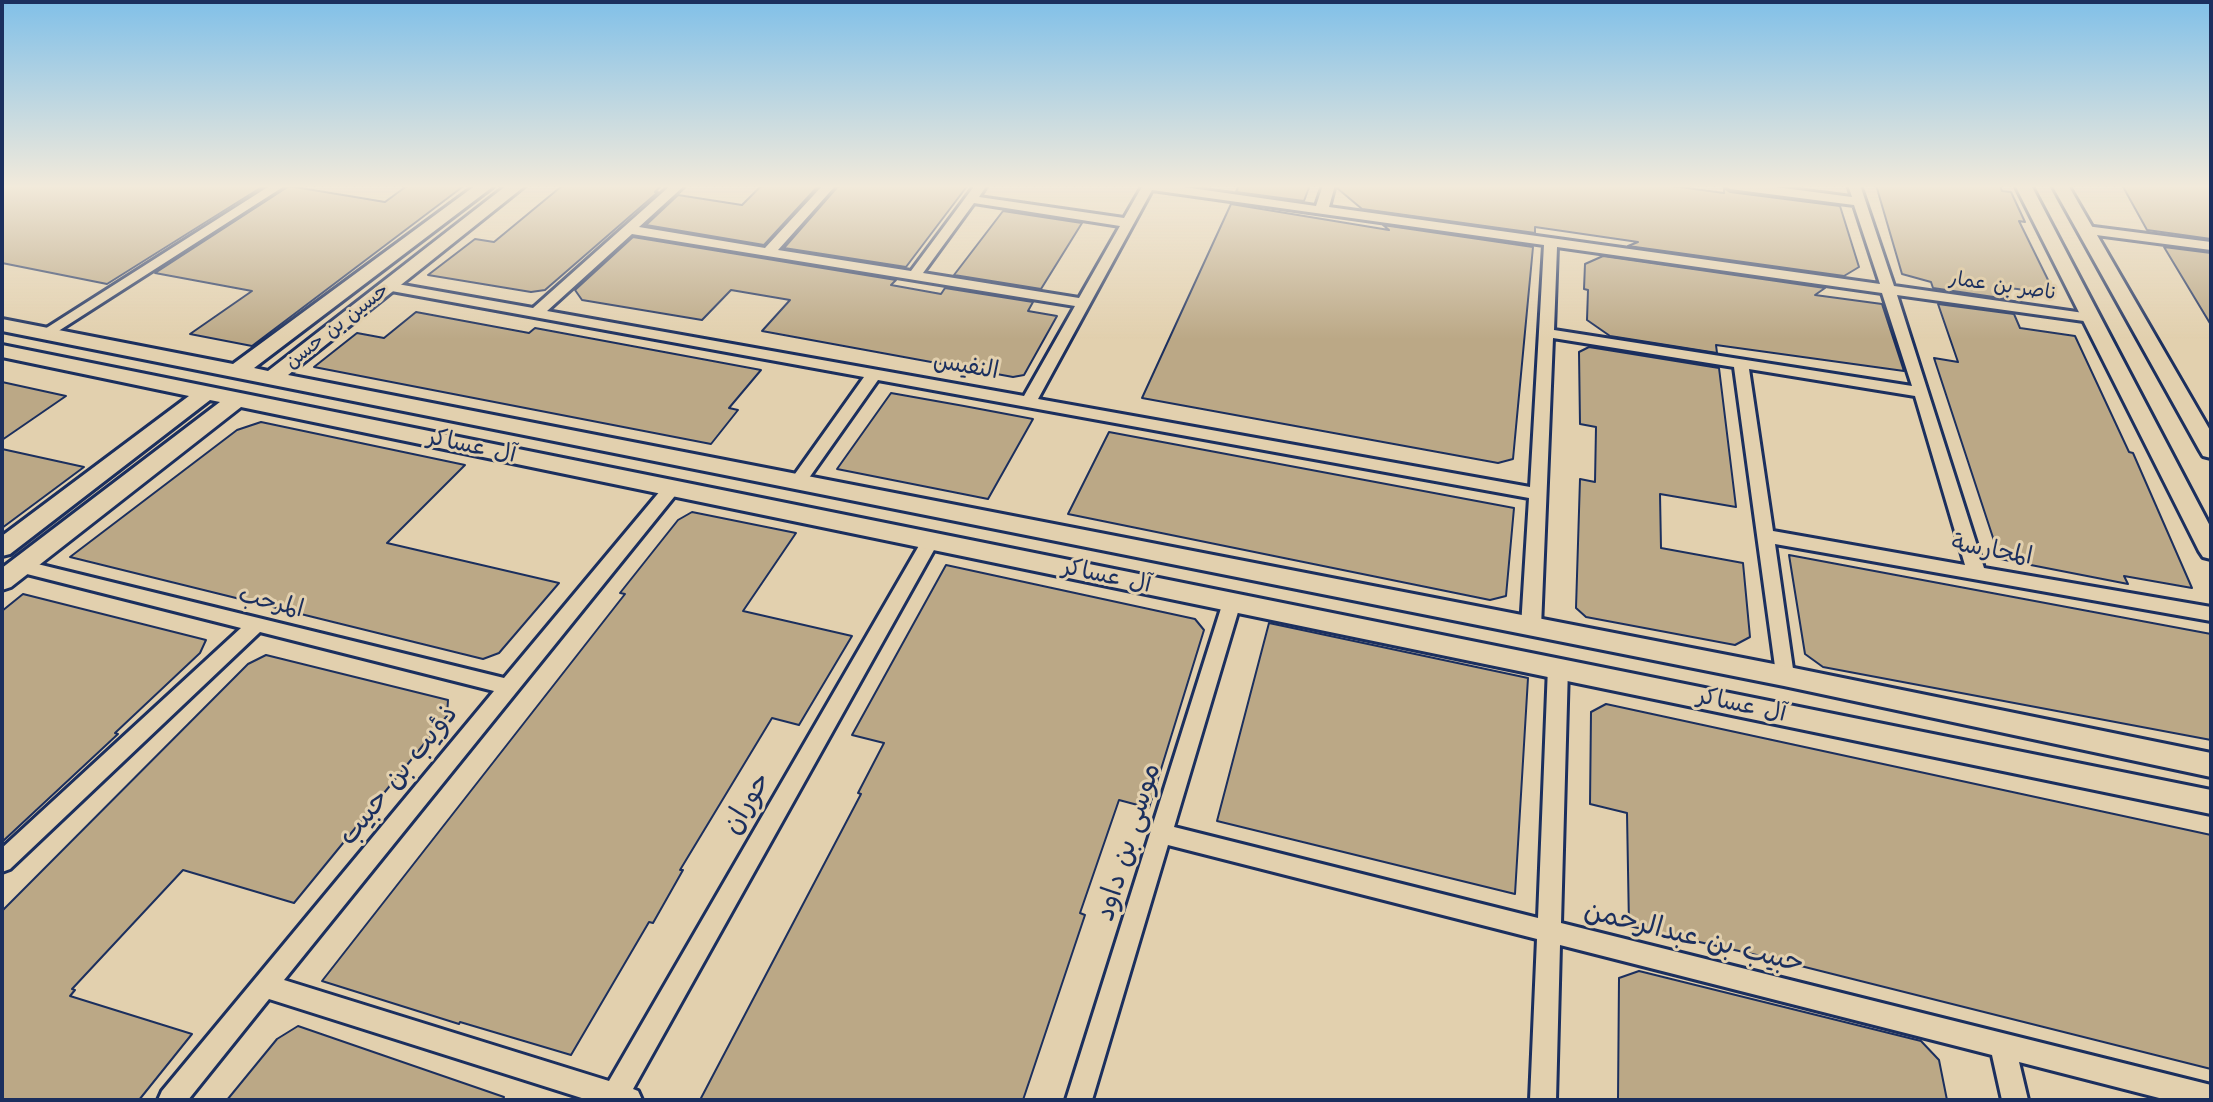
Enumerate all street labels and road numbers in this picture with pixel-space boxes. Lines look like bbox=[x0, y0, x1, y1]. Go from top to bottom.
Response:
street label: ناصر بن عمار bbox=[1948, 267, 2058, 305]
street label: حسين بن حسن bbox=[280, 278, 394, 374]
street label: النفيس bbox=[931, 346, 1001, 386]
street label: آل عساكر bbox=[425, 423, 519, 469]
street label: المحارسة bbox=[1949, 529, 2035, 571]
street label: آل عساكر bbox=[1060, 553, 1154, 599]
street label: المرحب bbox=[235, 580, 307, 624]
street label: آل عساكر bbox=[1695, 682, 1789, 728]
street label: ذؤيب بن حبيب bbox=[331, 698, 465, 852]
street label: موسى بن داود bbox=[1088, 759, 1168, 925]
street label: حوران bbox=[715, 768, 777, 840]
street label: حبيب بن عبدالرحمن bbox=[1581, 893, 1807, 981]

